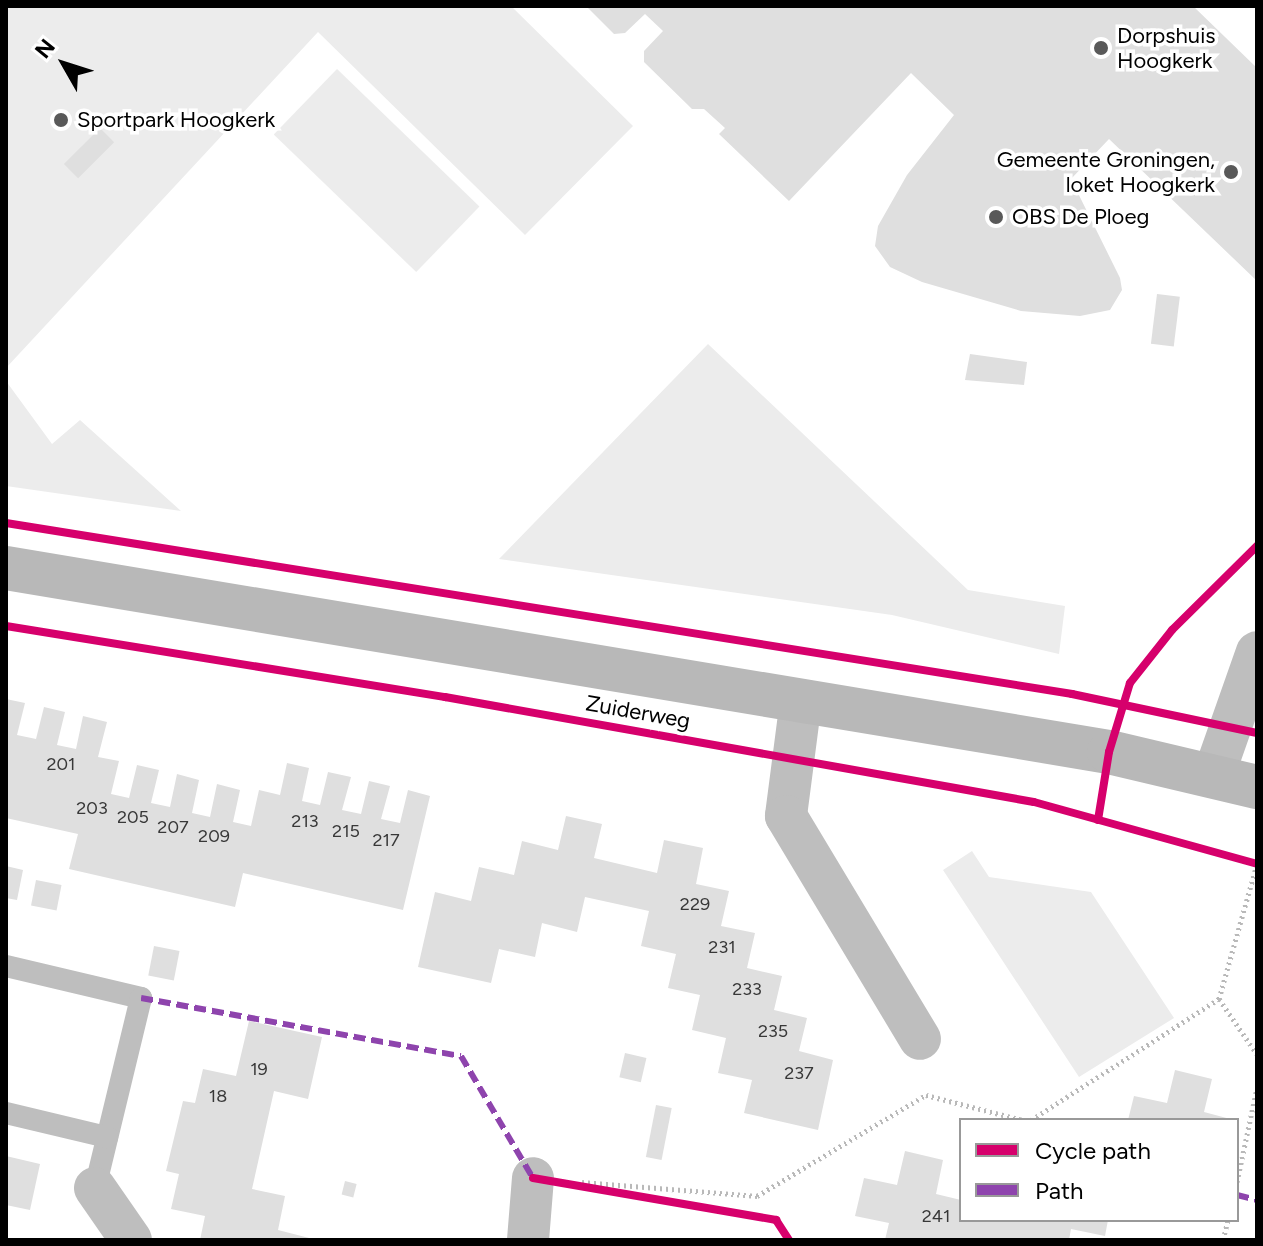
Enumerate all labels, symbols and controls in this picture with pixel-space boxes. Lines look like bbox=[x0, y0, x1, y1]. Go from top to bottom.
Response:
place label: Dorpshuis Hoogkerk bbox=[1117, 22, 1215, 74]
north arrow bbox=[24, 24, 104, 104]
text: N bbox=[29, 33, 61, 64]
marker: Dorpshuis Hoogkerk bbox=[1092, 39, 1110, 57]
place label: Sportpark Hoogkerk bbox=[77, 107, 275, 133]
marker: Sportpark Hoogkerk bbox=[52, 111, 70, 129]
place label: Gemeente Groningen, loket Hoogkerk bbox=[997, 146, 1215, 198]
marker: Gemeente Groningen, loket Hoogkerk bbox=[1222, 163, 1240, 181]
place label: OBS De Ploeg bbox=[1012, 204, 1149, 230]
marker: OBS De Ploeg bbox=[987, 208, 1005, 226]
street label: Zuiderweg bbox=[584, 690, 692, 734]
house number: 201 bbox=[46, 753, 76, 775]
house number: 203 bbox=[76, 797, 108, 819]
house number: 205 bbox=[117, 806, 149, 828]
house number: 213 bbox=[291, 810, 319, 832]
house number: 207 bbox=[157, 816, 189, 838]
house number: 215 bbox=[332, 820, 360, 842]
house number: 209 bbox=[198, 825, 230, 847]
house number: 217 bbox=[372, 829, 400, 851]
house number: 229 bbox=[680, 893, 710, 915]
house number: 231 bbox=[708, 936, 736, 958]
house number: 233 bbox=[732, 978, 762, 1000]
house number: 235 bbox=[758, 1020, 788, 1042]
house number: 19 bbox=[250, 1058, 268, 1080]
house number: 237 bbox=[784, 1062, 814, 1084]
house number: 18 bbox=[209, 1085, 227, 1107]
legend bbox=[959, 1118, 1239, 1222]
text: Cycle path bbox=[1035, 1136, 1151, 1165]
text: Path bbox=[1035, 1176, 1083, 1205]
house number: 241 bbox=[922, 1205, 950, 1227]

